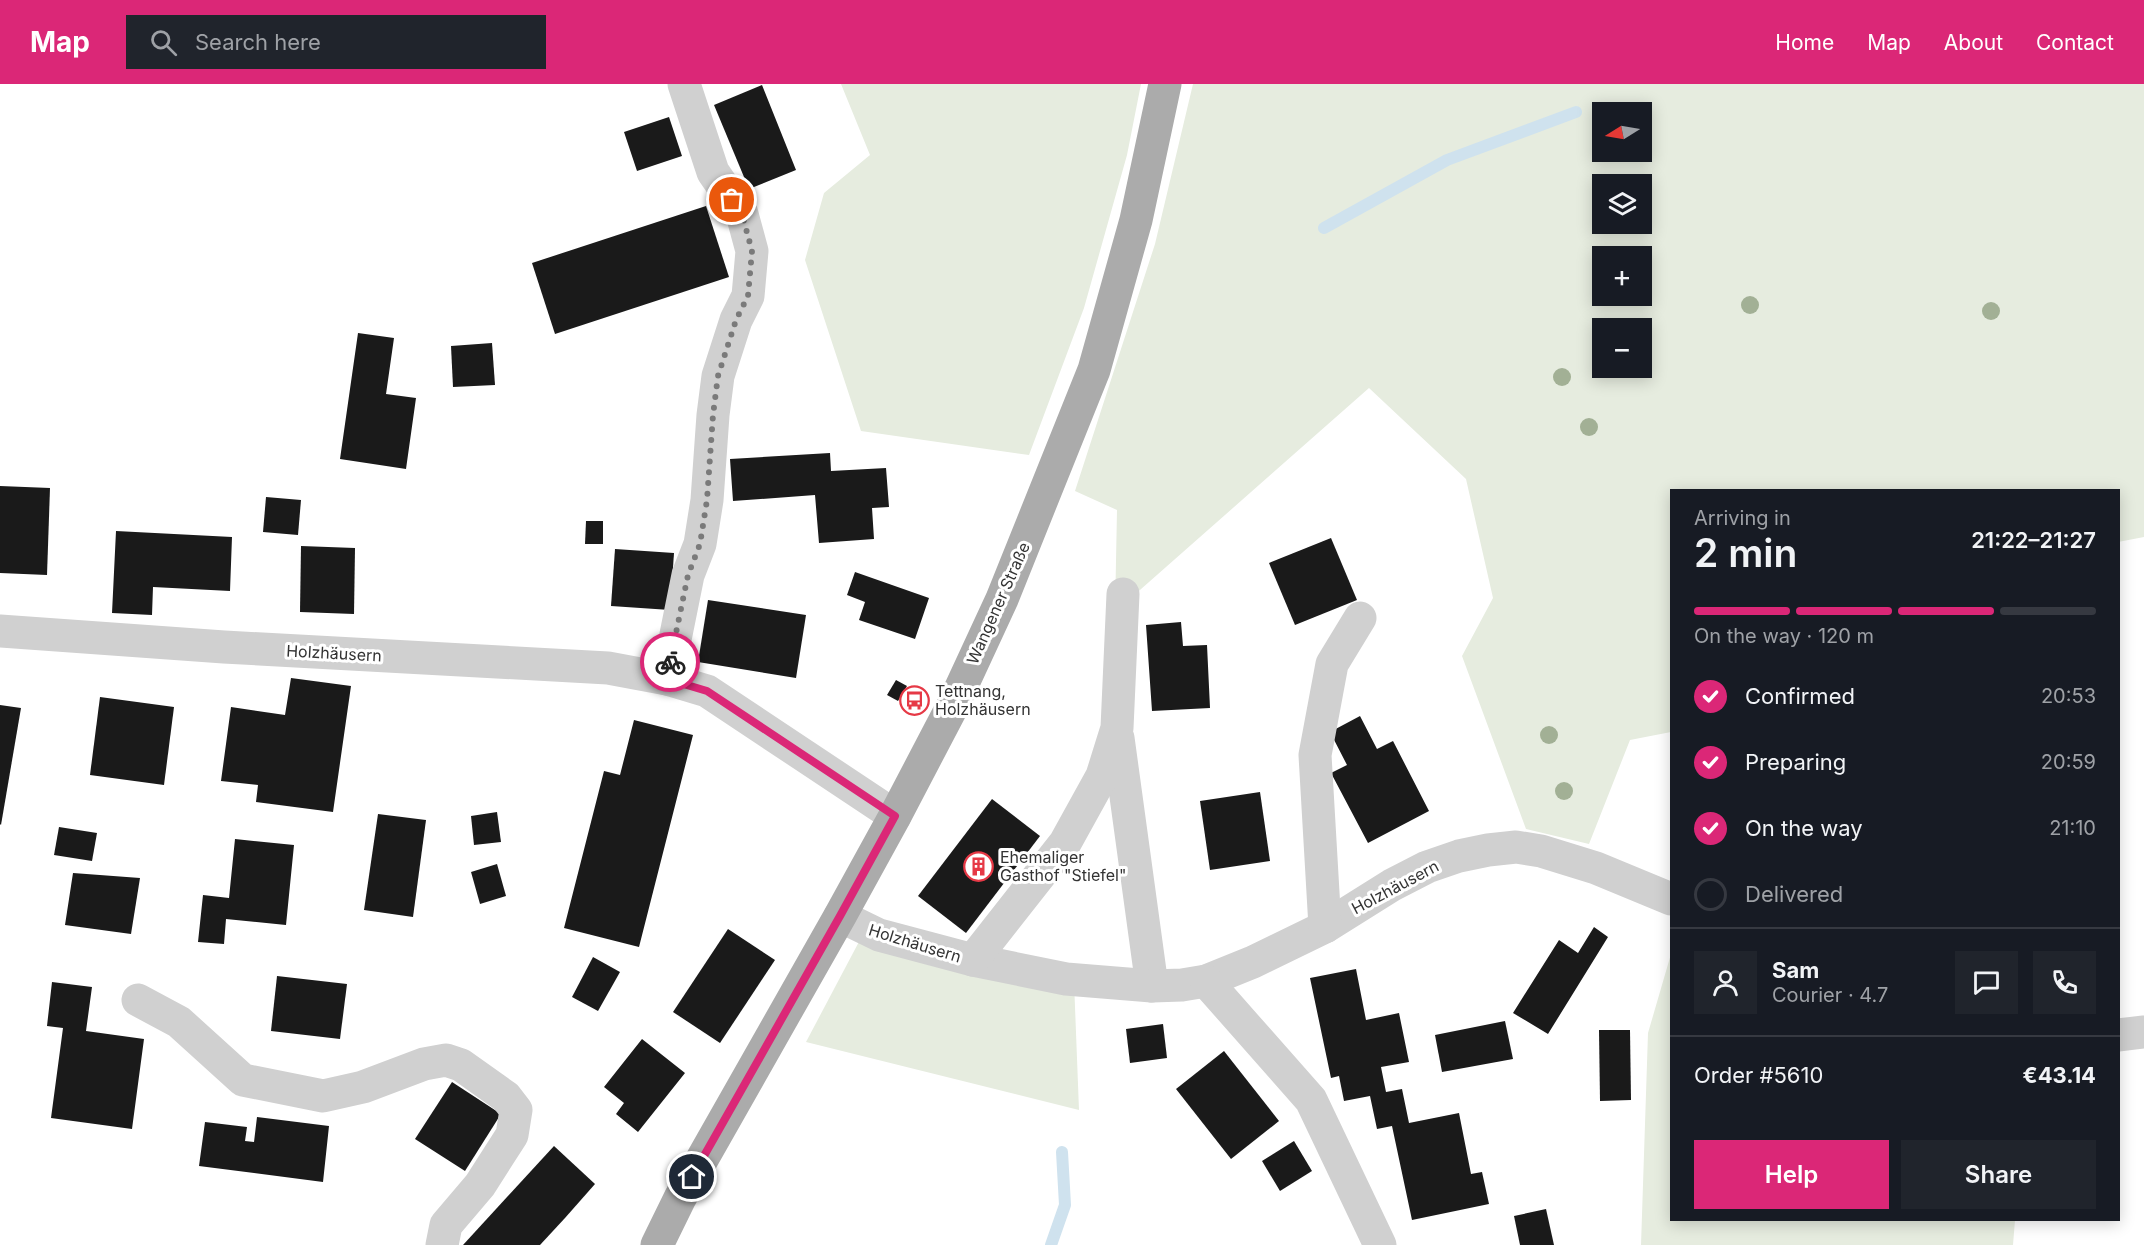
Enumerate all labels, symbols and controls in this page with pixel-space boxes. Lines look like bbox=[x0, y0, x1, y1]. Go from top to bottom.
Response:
search box bbox=[126, 15, 546, 69]
text: Map bbox=[30, 25, 90, 59]
icon: search bbox=[147, 26, 180, 59]
text: Search here bbox=[195, 29, 321, 55]
text: Home bbox=[1775, 30, 1834, 55]
text: Map bbox=[1867, 30, 1911, 55]
text: About bbox=[1944, 30, 2003, 55]
text: Contact bbox=[2036, 30, 2114, 55]
north arrow bbox=[1592, 102, 1652, 162]
map controls bbox=[1592, 102, 1652, 378]
pin bbox=[706, 174, 757, 225]
button: layers bbox=[1592, 174, 1652, 234]
icon: bag bbox=[715, 183, 748, 216]
button: + bbox=[1592, 246, 1652, 306]
button: − bbox=[1592, 318, 1652, 378]
text: Arriving in bbox=[1694, 506, 1791, 530]
text: 21:22–21:27 bbox=[1971, 527, 2096, 553]
text: 2 min bbox=[1694, 529, 1797, 576]
street label: Wangener Straße bbox=[962, 539, 1034, 667]
text: On the way · 120 m bbox=[1694, 624, 1874, 648]
courier bbox=[640, 632, 700, 692]
street label: Holzhäusern bbox=[286, 641, 382, 665]
icon: bike bbox=[654, 646, 687, 679]
icon: check bbox=[1694, 680, 1727, 713]
place label: Tettnang, Holzhäusern bbox=[935, 681, 1031, 719]
text: Confirmed bbox=[1745, 683, 1855, 709]
bus stop icon: Tettnang, Holzhäusern bbox=[898, 684, 930, 716]
text: 20:53 bbox=[2041, 684, 2096, 708]
icon: check bbox=[1694, 746, 1727, 779]
text: Preparing bbox=[1745, 749, 1846, 775]
text: 20:59 bbox=[2041, 750, 2096, 774]
icon: check bbox=[1694, 812, 1727, 845]
text: On the way bbox=[1745, 815, 1863, 841]
text: 21:10 bbox=[2049, 816, 2096, 840]
place label: Ehemaliger Gasthof "Stiefel" bbox=[1000, 847, 1126, 885]
building icon: Ehemaliger Gasthof "Stiefel" bbox=[963, 850, 995, 882]
street label: Holzhäusern bbox=[1348, 856, 1442, 918]
text: Delivered bbox=[1745, 881, 1843, 907]
street label: Holzhäusern bbox=[866, 919, 964, 967]
button: person bbox=[1694, 951, 1757, 1014]
button: chat bbox=[1955, 951, 2018, 1014]
button: phone bbox=[2033, 951, 2096, 1014]
text: Sam bbox=[1772, 957, 1819, 983]
text: Courier · 4.7 bbox=[1772, 983, 1888, 1007]
text: Order #5610 bbox=[1694, 1062, 1823, 1088]
text: €43.14 bbox=[2023, 1062, 2096, 1088]
button: Help bbox=[1694, 1140, 1889, 1209]
button: Share bbox=[1901, 1140, 2096, 1209]
pin bbox=[666, 1151, 717, 1202]
icon: home bbox=[675, 1160, 708, 1193]

